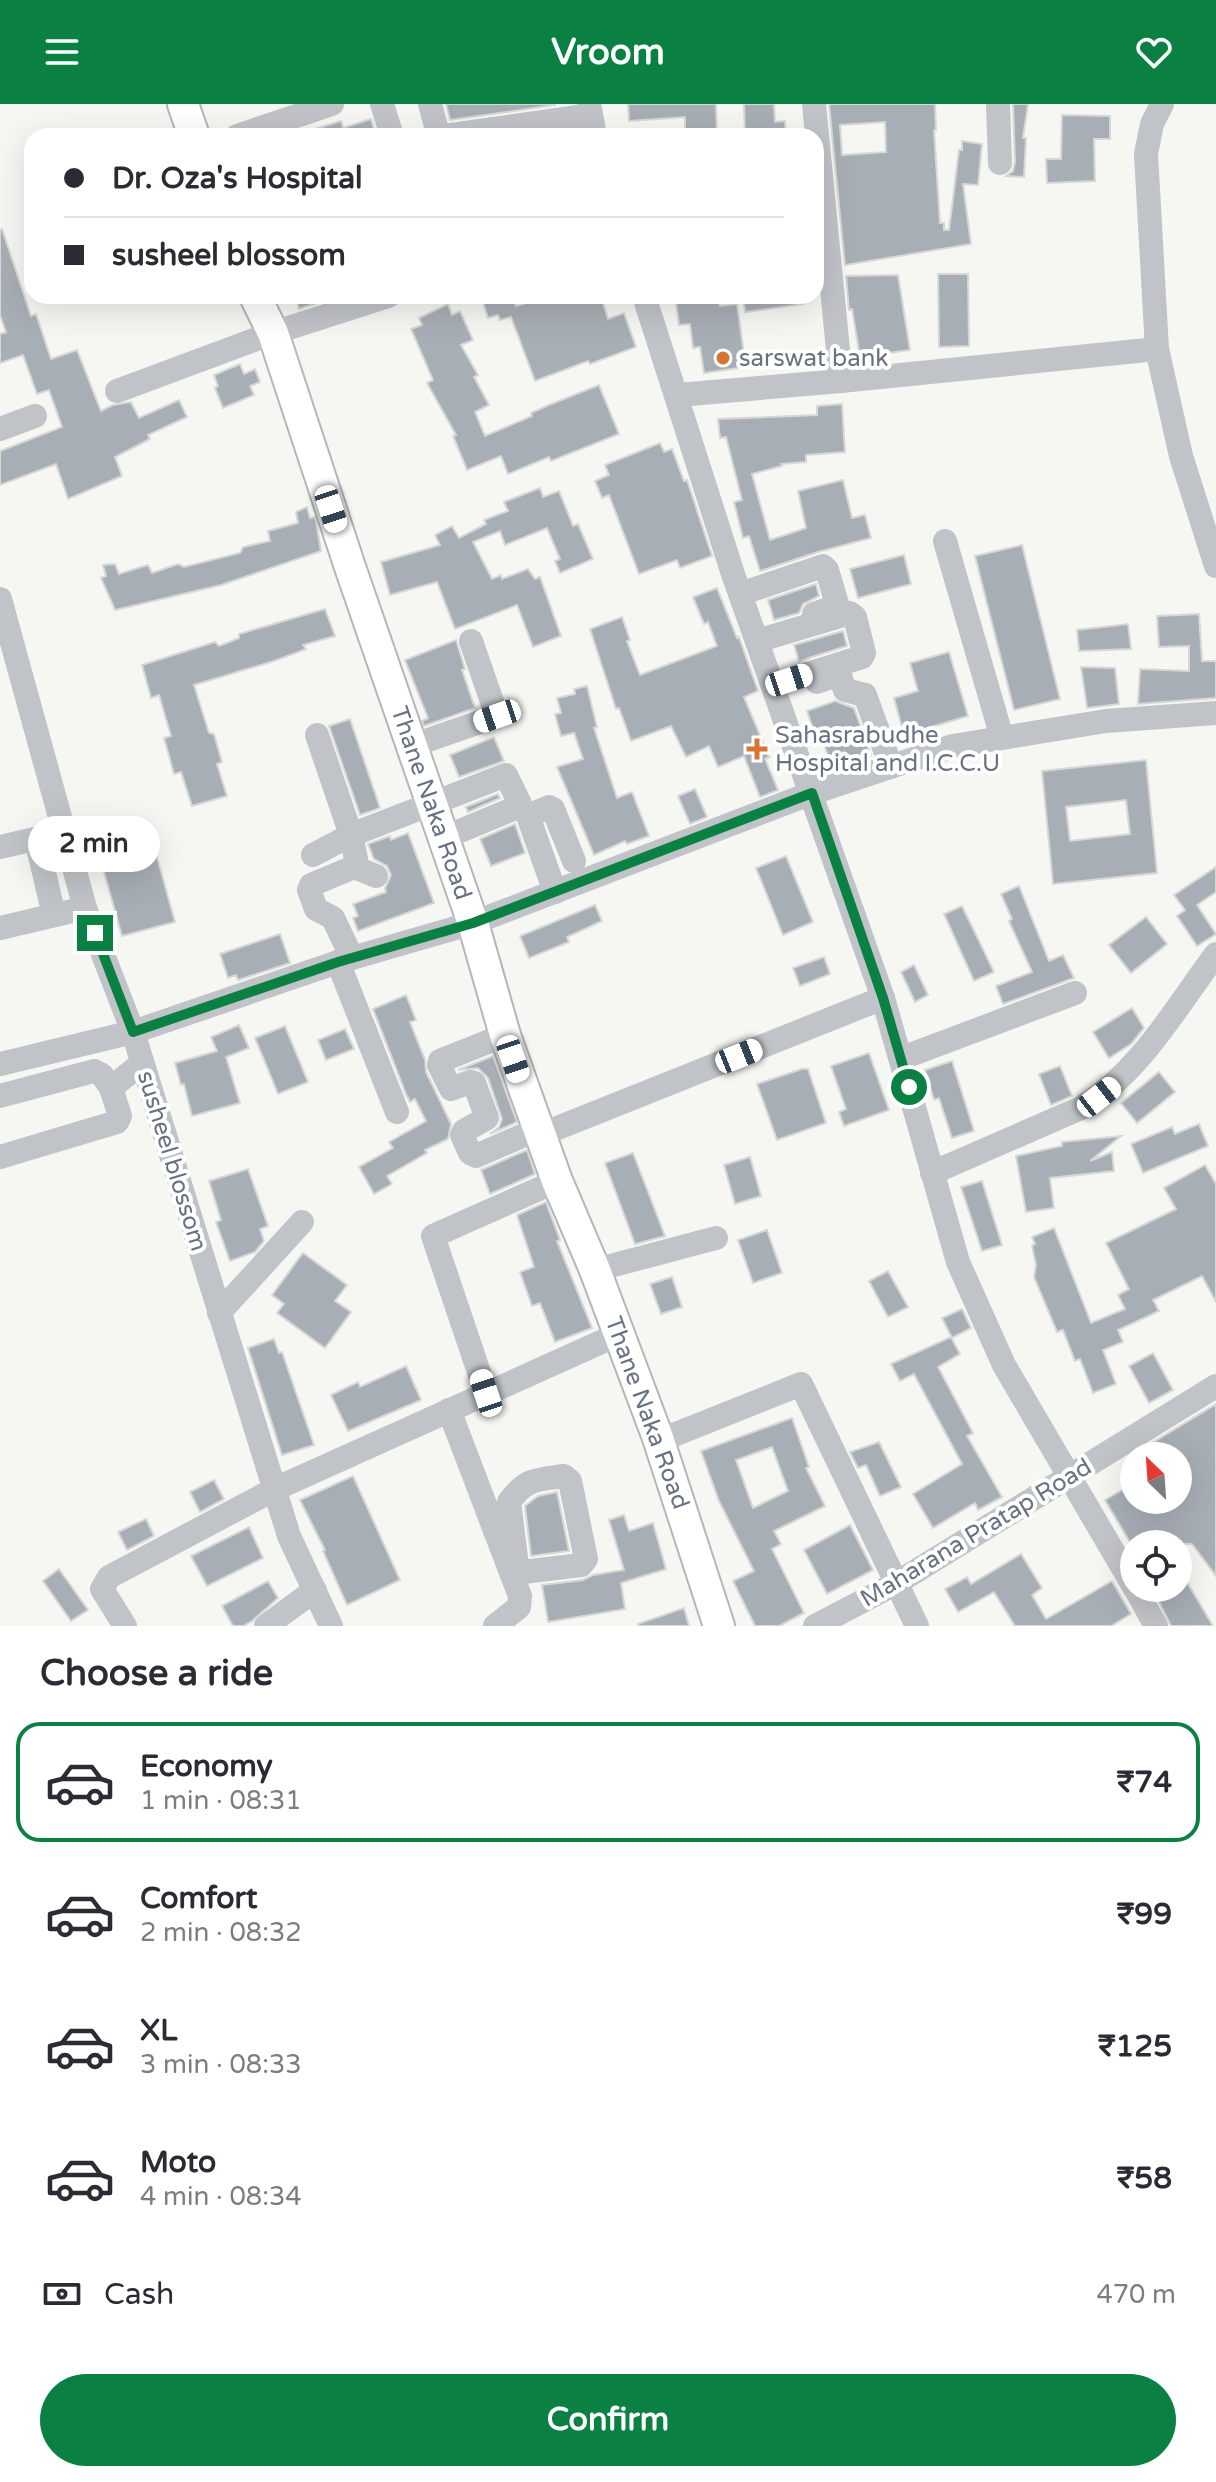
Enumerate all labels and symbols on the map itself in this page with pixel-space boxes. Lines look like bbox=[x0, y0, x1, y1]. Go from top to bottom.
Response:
place label: sarswat bank bbox=[739, 344, 888, 373]
marker: sarswat bank bbox=[714, 349, 732, 367]
car bbox=[312, 482, 350, 536]
car bbox=[762, 661, 816, 699]
car bbox=[470, 697, 524, 735]
street label: Thane Naka Road bbox=[384, 702, 478, 904]
place label: Sahasrabudhe Hospital and I.C.C.U bbox=[775, 721, 1000, 778]
marker: Sahasrabudhe Hospital and I.C.C.U bbox=[746, 738, 768, 760]
callout: 2 min bbox=[29, 817, 161, 873]
route end bbox=[77, 915, 113, 951]
car bbox=[494, 1032, 532, 1086]
car bbox=[712, 1036, 766, 1076]
street label: susheel blossom bbox=[131, 1067, 213, 1255]
route start bbox=[891, 1069, 927, 1105]
car bbox=[1073, 1073, 1125, 1121]
street label: Thane Naka Road bbox=[599, 1313, 695, 1513]
car bbox=[467, 1366, 505, 1420]
north arrow bbox=[1120, 1442, 1192, 1514]
street label: Maharana Pratap Road bbox=[855, 1452, 1097, 1614]

